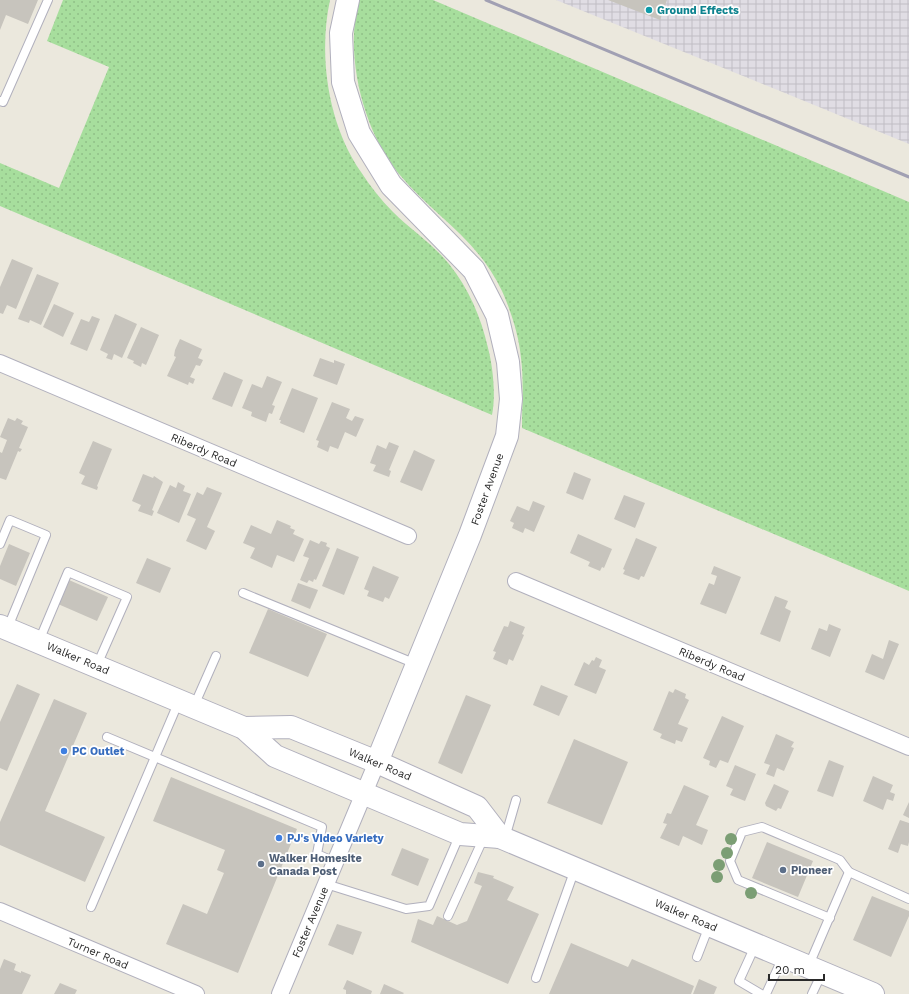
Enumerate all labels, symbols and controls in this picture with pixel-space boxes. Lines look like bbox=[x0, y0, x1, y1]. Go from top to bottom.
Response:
place label: Ground Effects bbox=[657, 4, 739, 17]
marker: Ground Effects bbox=[644, 5, 654, 15]
street label: Riberdy Road bbox=[169, 431, 239, 470]
street label: Foster Avenue bbox=[468, 451, 507, 527]
street label: Walker Road bbox=[44, 639, 111, 678]
street label: Riberdy Road bbox=[677, 645, 747, 684]
place label: PC Outlet bbox=[72, 745, 125, 758]
street label: Walker Road bbox=[346, 745, 413, 784]
marker: PC Outlet bbox=[59, 746, 69, 756]
place label: PJ's Video Variety bbox=[287, 832, 385, 845]
marker: PJ's Video Variety bbox=[274, 833, 284, 843]
place label: Walker Homesite Canada Post bbox=[269, 852, 362, 878]
marker: Walker Homesite Canada Post bbox=[256, 859, 266, 869]
place label: Pioneer bbox=[791, 864, 833, 877]
marker: Pioneer bbox=[778, 865, 788, 875]
street label: Foster Avenue bbox=[290, 885, 331, 960]
street label: Walker Road bbox=[652, 896, 719, 935]
street label: Turner Road bbox=[65, 935, 130, 972]
scale bar bbox=[769, 956, 824, 982]
text: 20 m bbox=[775, 963, 805, 977]

